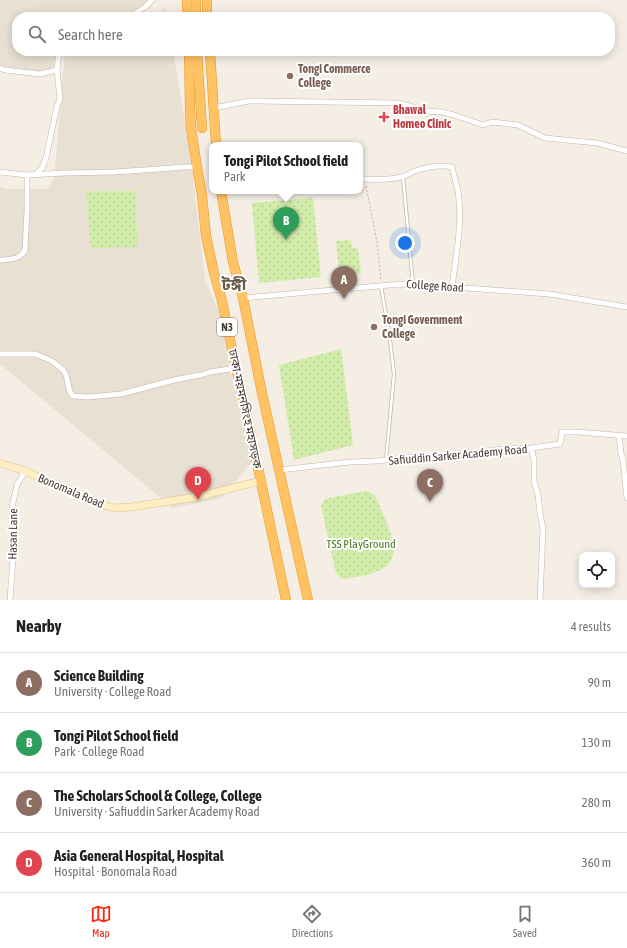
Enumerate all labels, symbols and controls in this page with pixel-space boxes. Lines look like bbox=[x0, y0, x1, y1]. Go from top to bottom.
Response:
search box bbox=[12, 12, 615, 56]
icon: search bbox=[26, 23, 48, 45]
text: Search here bbox=[58, 26, 123, 43]
place label: Tongi Commerce College bbox=[298, 62, 371, 90]
marker: Tongi Commerce College bbox=[285, 71, 295, 81]
place label: Bhawal Homeo Clinic bbox=[393, 103, 452, 131]
marker: Bhawal Homeo Clinic bbox=[378, 111, 390, 123]
popup bbox=[209, 142, 363, 194]
text: Tongi Pilot School field bbox=[224, 152, 348, 169]
text: Park bbox=[224, 169, 245, 184]
pin: B bbox=[273, 207, 299, 240]
your location bbox=[395, 233, 415, 253]
pin: A bbox=[331, 266, 357, 299]
district label: টঙ্গী bbox=[221, 275, 247, 293]
street label: College Road bbox=[406, 277, 464, 295]
place label: Tongi Government College bbox=[382, 313, 463, 341]
road number: N3 bbox=[217, 318, 237, 336]
marker: Tongi Government College bbox=[369, 322, 379, 332]
street label: ঢাকা-ময়মনসিংহ মহাসড়ক bbox=[225, 347, 266, 470]
street label: Safiuddin Sarker Academy Road bbox=[388, 442, 528, 468]
pin: D bbox=[185, 467, 211, 500]
pin: C bbox=[417, 469, 443, 502]
street label: Bonomala Road bbox=[36, 471, 106, 511]
street label: Hasan Lane bbox=[6, 508, 20, 560]
park label: TSS PlayGround bbox=[326, 537, 396, 551]
map controls bbox=[579, 552, 615, 588]
button: locate bbox=[579, 552, 615, 588]
text: Nearby bbox=[16, 616, 62, 636]
text: 4 results bbox=[571, 619, 611, 634]
text: Science Building bbox=[54, 667, 144, 684]
text: A bbox=[26, 675, 32, 690]
text: 90 m bbox=[588, 675, 611, 690]
text: University · College Road bbox=[54, 684, 171, 699]
text: Tongi Pilot School field bbox=[54, 727, 178, 744]
text: B bbox=[26, 735, 32, 750]
text: 130 m bbox=[582, 735, 611, 750]
text: Park · College Road bbox=[54, 744, 145, 759]
text: The Scholars School & College, College bbox=[54, 787, 262, 804]
text: C bbox=[26, 795, 32, 810]
text: 280 m bbox=[582, 795, 611, 810]
text: University · Safiuddin Sarker Academy Road bbox=[54, 804, 260, 819]
text: Asia General Hospital, Hospital bbox=[54, 847, 224, 864]
text: D bbox=[25, 855, 33, 870]
text: 360 m bbox=[582, 855, 611, 870]
text: Hospital · Bonomala Road bbox=[54, 864, 177, 879]
tab: Map bbox=[90, 903, 112, 939]
tab: Directions bbox=[292, 903, 333, 939]
tab: Saved bbox=[513, 903, 537, 939]

